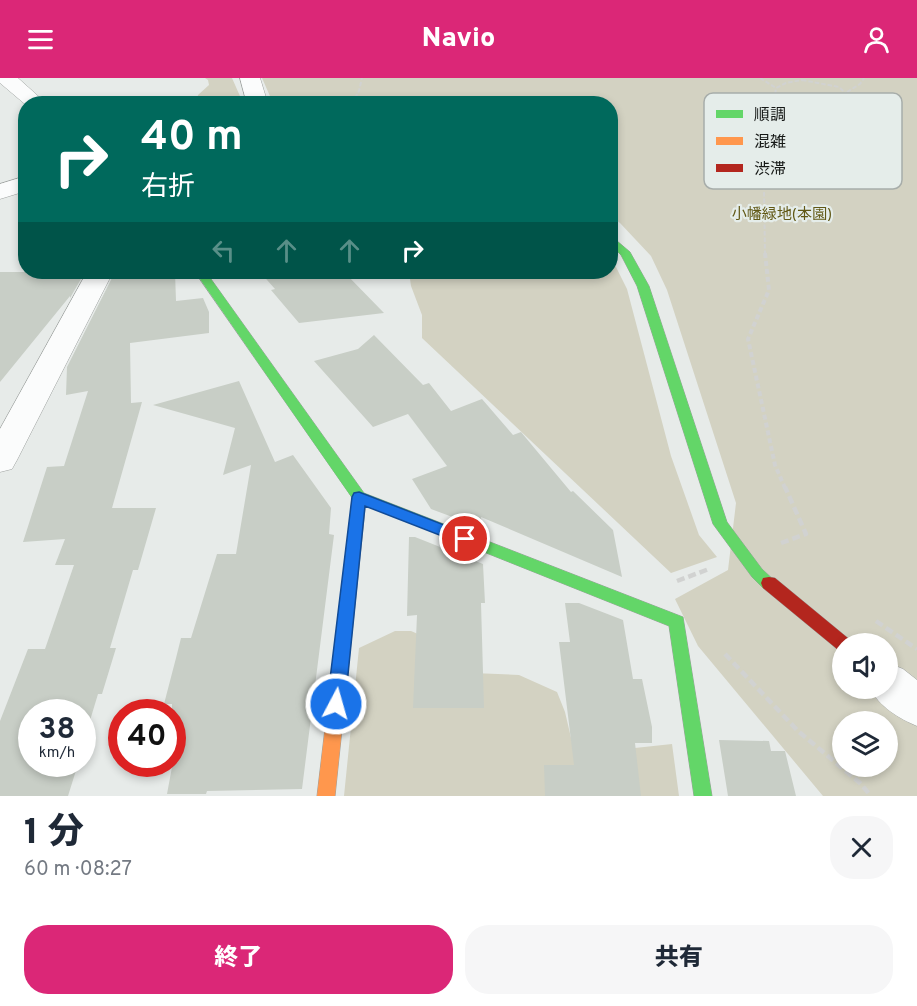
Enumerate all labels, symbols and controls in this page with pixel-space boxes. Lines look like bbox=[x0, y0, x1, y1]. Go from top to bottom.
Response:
text: Navio bbox=[422, 22, 495, 56]
icon: menu bbox=[24, 23, 57, 56]
icon: person bbox=[860, 23, 893, 56]
legend bbox=[704, 93, 902, 189]
text: 順調 bbox=[754, 106, 786, 126]
text: 40 m bbox=[141, 112, 243, 165]
icon: right bbox=[42, 120, 120, 198]
text: 混雑 bbox=[754, 133, 786, 153]
text: 渋滞 bbox=[754, 160, 786, 180]
text: 右折 bbox=[141, 171, 195, 205]
park label: 小幡緑地(本園) bbox=[732, 206, 832, 225]
icon: left bbox=[207, 234, 240, 267]
icon: ahead bbox=[270, 234, 303, 267]
icon: ahead bbox=[333, 234, 366, 267]
icon: right bbox=[396, 234, 429, 267]
pin bbox=[439, 513, 490, 564]
icon: arrive bbox=[448, 522, 481, 555]
map controls bbox=[832, 633, 898, 777]
button: sound bbox=[832, 633, 898, 699]
position arrow bbox=[304, 672, 368, 736]
speed limit sign: 40 bbox=[108, 699, 186, 777]
button: layers bbox=[832, 711, 898, 777]
text: 38 bbox=[39, 712, 75, 749]
text: km/h bbox=[39, 744, 75, 763]
text: 1 分 bbox=[24, 811, 84, 857]
button: close bbox=[830, 816, 893, 879]
text: 60 m · 08:27 bbox=[24, 857, 132, 883]
button: 終了 bbox=[24, 925, 453, 994]
button: 共有 bbox=[465, 925, 893, 994]

